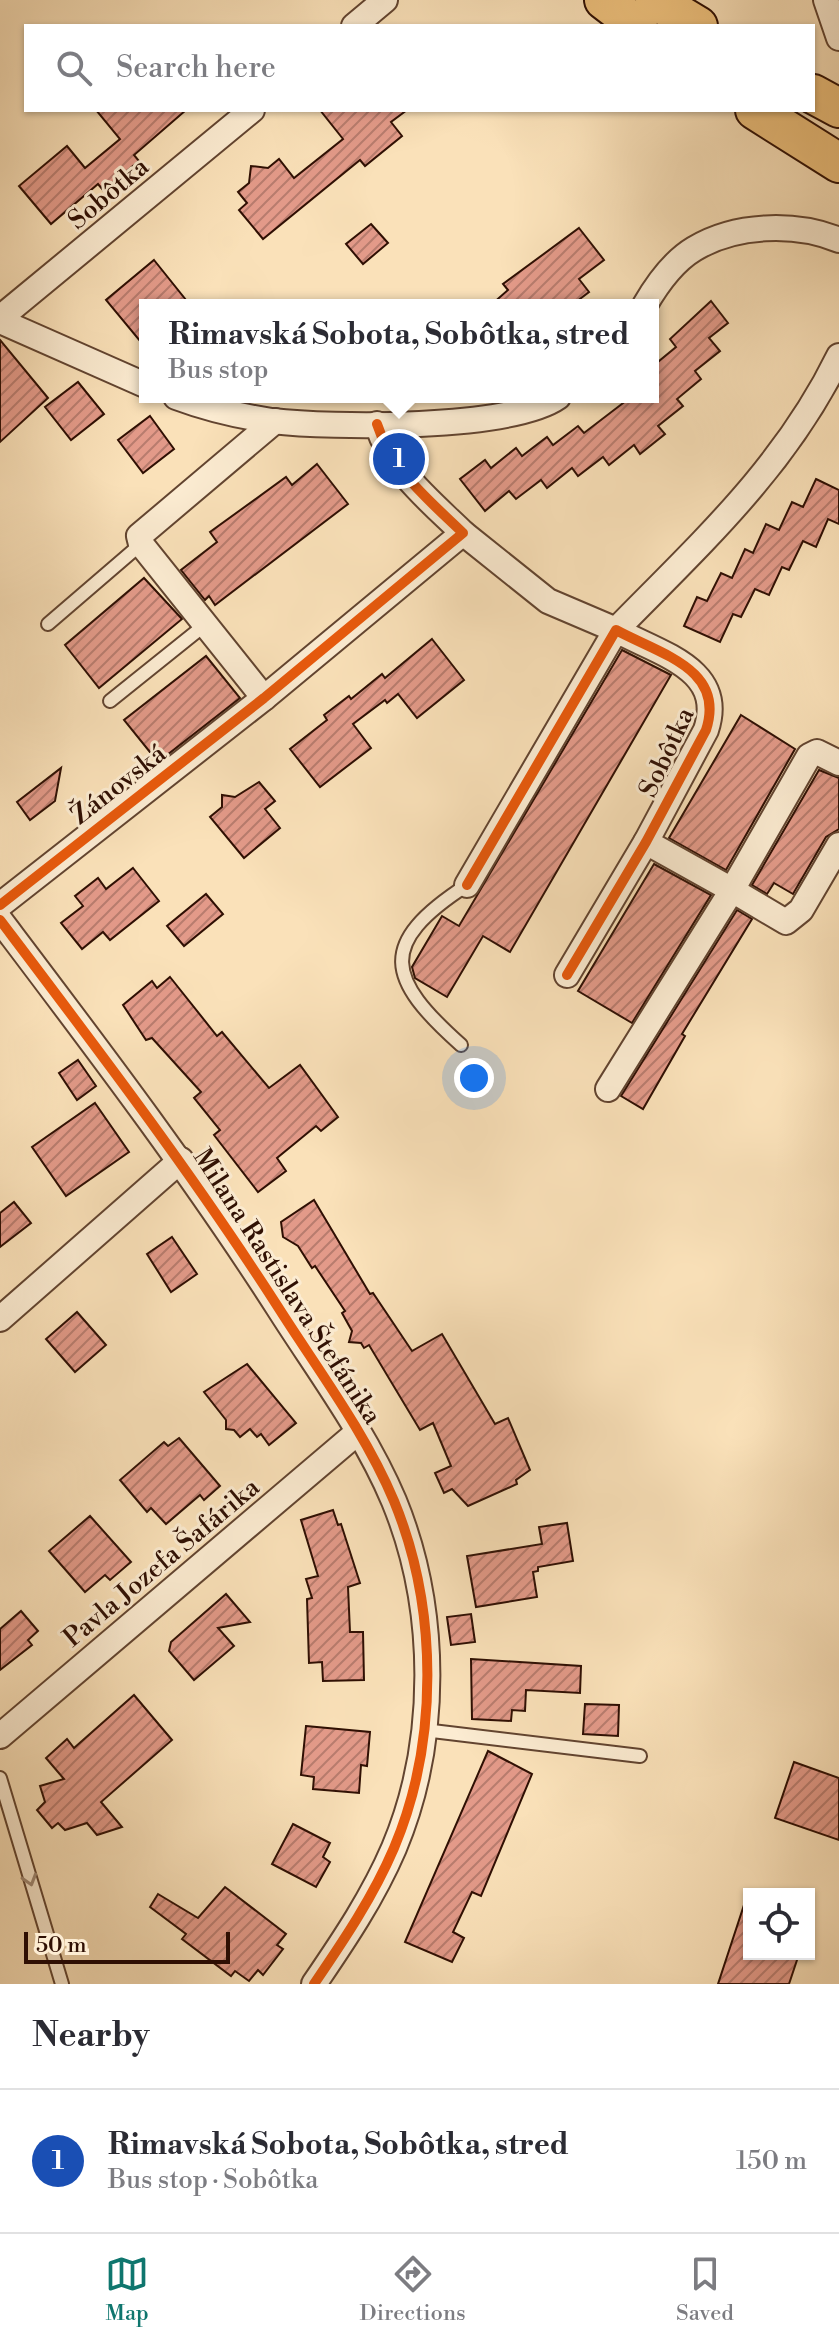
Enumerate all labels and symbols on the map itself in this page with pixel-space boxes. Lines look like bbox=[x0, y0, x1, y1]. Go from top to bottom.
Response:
street label: Sobôtka bbox=[62, 150, 156, 237]
pin: 1 bbox=[373, 429, 425, 489]
street label: Sobôtka bbox=[632, 702, 702, 802]
street label: Žánovská bbox=[64, 736, 173, 832]
your location bbox=[454, 1058, 494, 1098]
street label: Milana Rastislava Štefánika bbox=[186, 1142, 390, 1431]
street label: Pavla Jozefa Šafárika bbox=[56, 1469, 267, 1654]
one-way arrow bbox=[21, 1872, 37, 1886]
scale bar bbox=[24, 1928, 230, 1964]

